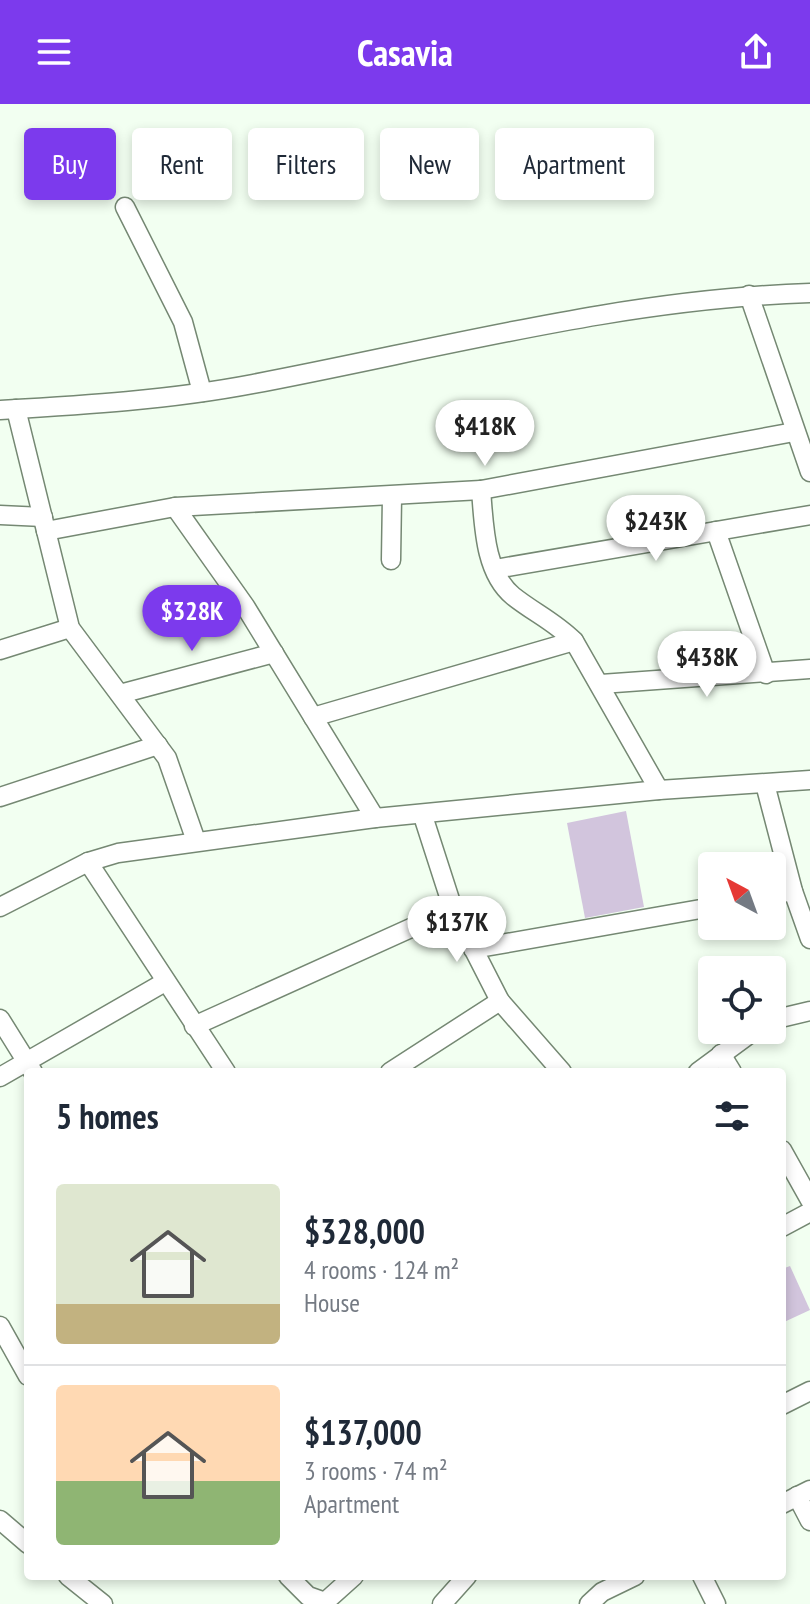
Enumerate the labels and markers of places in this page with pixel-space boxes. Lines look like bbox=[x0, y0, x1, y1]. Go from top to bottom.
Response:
pin: $418K bbox=[429, 400, 541, 468]
pin: $243K bbox=[600, 495, 712, 563]
pin: $328K bbox=[136, 585, 248, 653]
pin: $438K bbox=[651, 631, 763, 699]
pin: $137K bbox=[401, 896, 513, 964]

